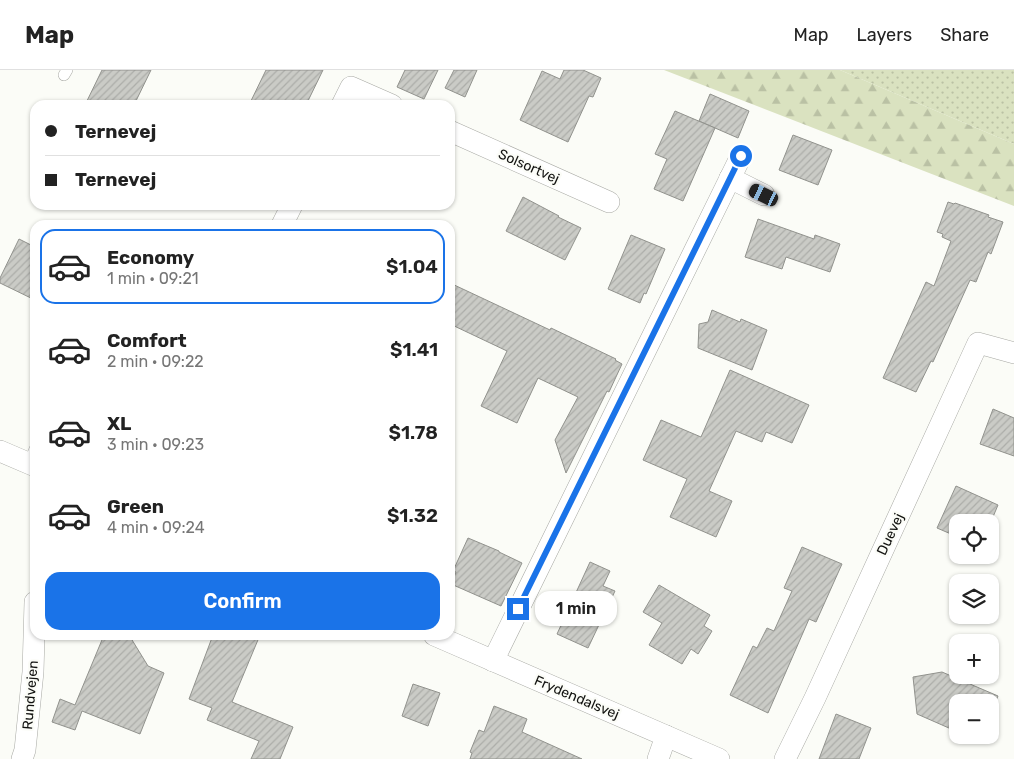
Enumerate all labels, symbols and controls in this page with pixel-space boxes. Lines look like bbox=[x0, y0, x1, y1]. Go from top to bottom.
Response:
text: Map bbox=[25, 21, 74, 49]
text: Map bbox=[794, 24, 829, 46]
text: Layers bbox=[857, 24, 912, 46]
text: Share bbox=[940, 24, 989, 46]
text: Ternevej bbox=[75, 120, 156, 143]
street label: Solsortvej bbox=[496, 145, 562, 187]
route start bbox=[730, 145, 752, 167]
text: Ternevej bbox=[75, 168, 156, 191]
car bbox=[747, 182, 780, 208]
icon: car bbox=[47, 244, 92, 289]
text: Economy bbox=[107, 246, 194, 269]
text: $1.04 bbox=[386, 255, 438, 278]
text: 1 min · 09:21 bbox=[107, 269, 199, 288]
icon: car bbox=[47, 327, 92, 372]
text: Comfort bbox=[107, 329, 187, 352]
text: $1.41 bbox=[390, 338, 438, 361]
text: 2 min · 09:22 bbox=[107, 352, 204, 371]
icon: car bbox=[47, 410, 92, 455]
text: XL bbox=[107, 412, 131, 435]
text: $1.78 bbox=[389, 421, 438, 444]
text: 3 min · 09:23 bbox=[107, 435, 204, 454]
icon: car bbox=[47, 493, 92, 538]
text: Green bbox=[107, 495, 164, 518]
text: $1.32 bbox=[387, 504, 438, 527]
street label: Duevej bbox=[873, 510, 908, 558]
map controls bbox=[949, 514, 999, 744]
button: locate bbox=[949, 514, 999, 564]
text: 4 min · 09:24 bbox=[107, 518, 205, 537]
button: Confirm bbox=[45, 572, 440, 630]
button: layers bbox=[949, 574, 999, 624]
callout: 1 min bbox=[536, 592, 618, 626]
route end bbox=[507, 598, 529, 620]
text: 1 min bbox=[556, 599, 596, 618]
button: + bbox=[949, 634, 999, 684]
street label: Rundvejen bbox=[19, 660, 42, 730]
street label: Frydendalsvej bbox=[532, 672, 622, 723]
button: − bbox=[949, 694, 999, 744]

